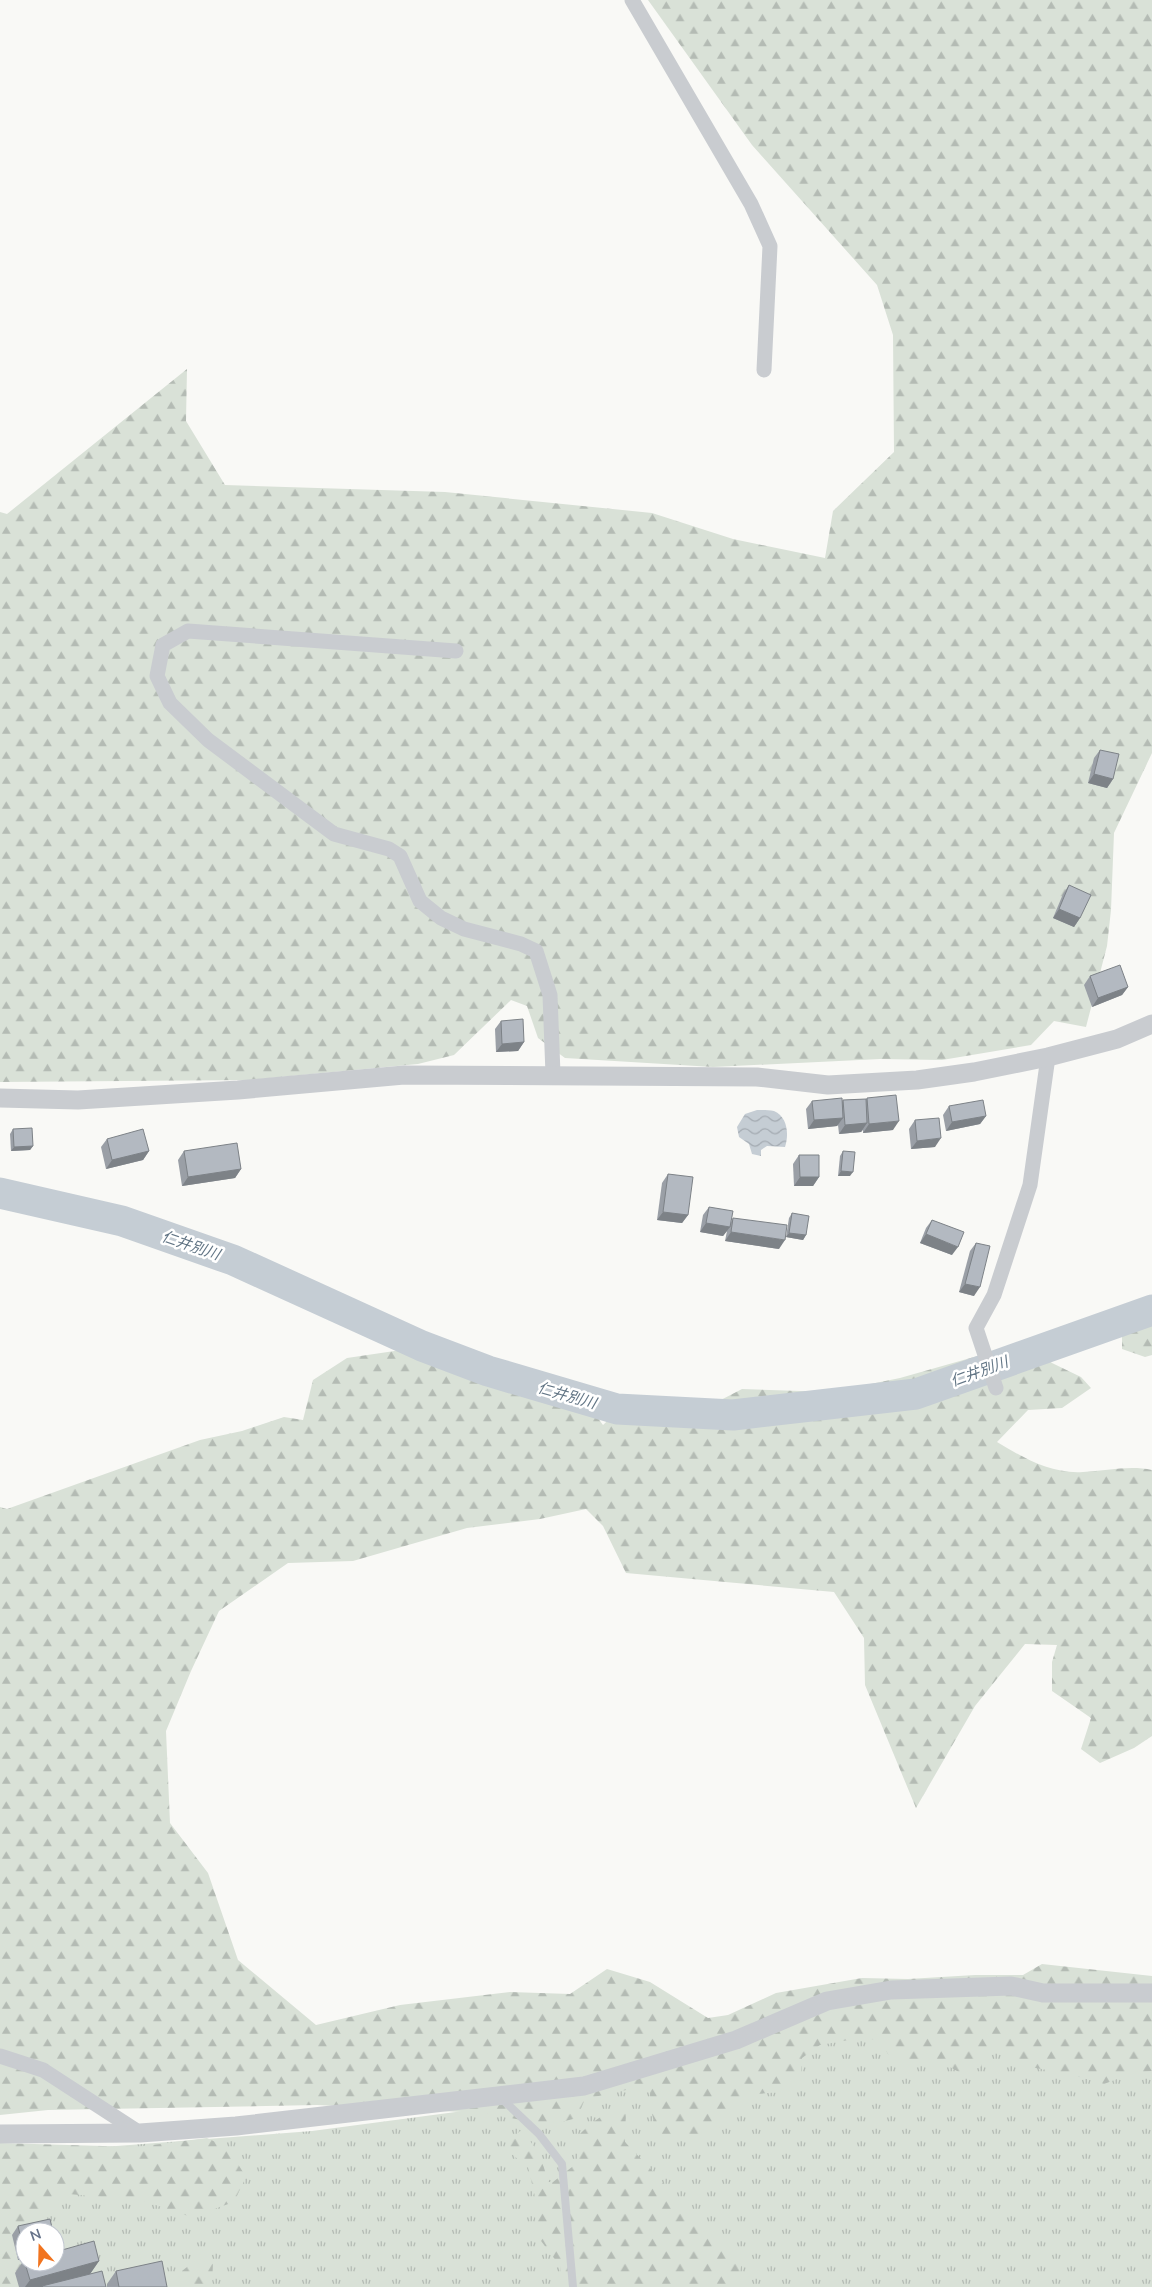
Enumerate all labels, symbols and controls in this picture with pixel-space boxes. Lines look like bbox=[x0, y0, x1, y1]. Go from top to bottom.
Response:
water label: 仁井別川 bbox=[160, 1226, 224, 1264]
water label: 仁井別川 bbox=[948, 1351, 1012, 1390]
water label: 仁井別川 bbox=[536, 1378, 600, 1413]
north arrow bbox=[15, 2222, 65, 2272]
text: N bbox=[28, 2225, 44, 2245]

